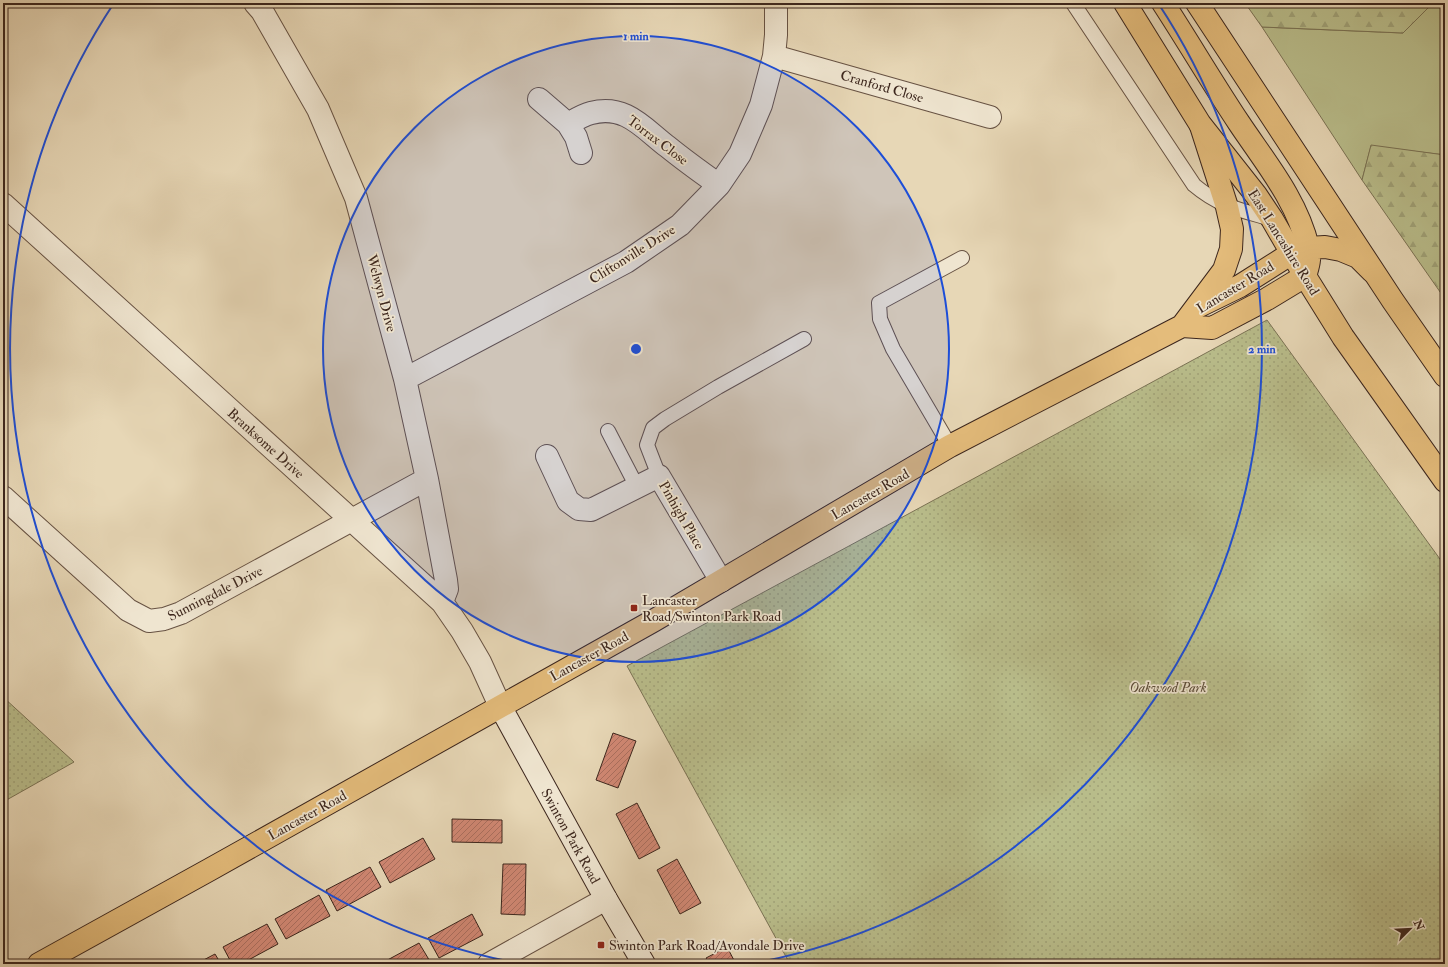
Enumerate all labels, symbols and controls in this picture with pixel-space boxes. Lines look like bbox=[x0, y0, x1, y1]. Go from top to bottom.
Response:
text: 1 min bbox=[623, 29, 650, 44]
street label: Cranford Close bbox=[838, 67, 926, 106]
street label: Torrax Close bbox=[624, 112, 692, 169]
street label: East Lancashire Road bbox=[1244, 186, 1323, 298]
street label: Cliftonville Drive bbox=[586, 221, 678, 288]
street label: Welwyn Drive bbox=[362, 252, 400, 334]
street label: Lancaster Road bbox=[1194, 258, 1277, 317]
centre of rings bbox=[629, 342, 643, 356]
text: 2 min bbox=[1248, 342, 1276, 357]
street label: Branksome Drive bbox=[224, 405, 308, 482]
street label: Lancaster Road bbox=[828, 465, 912, 524]
street label: Pinhigh Place bbox=[655, 478, 708, 553]
street label: Sunningdale Drive bbox=[165, 562, 266, 625]
place label: Lancaster Road/Swinton Park Road bbox=[642, 592, 781, 625]
marker: Lancaster Road/Swinton Park Road bbox=[629, 603, 639, 613]
street label: Lancaster Road bbox=[547, 628, 632, 685]
park label: Oakwood Park bbox=[1129, 679, 1207, 696]
street label: Swinton Park Road bbox=[537, 786, 604, 887]
street label: Lancaster Road bbox=[265, 787, 350, 844]
north arrow bbox=[1390, 909, 1430, 949]
text: N bbox=[1410, 917, 1427, 933]
place label: Swinton Park Road/Avondale Drive bbox=[609, 937, 804, 954]
marker: Swinton Park Road/Avondale Drive bbox=[596, 940, 606, 950]

